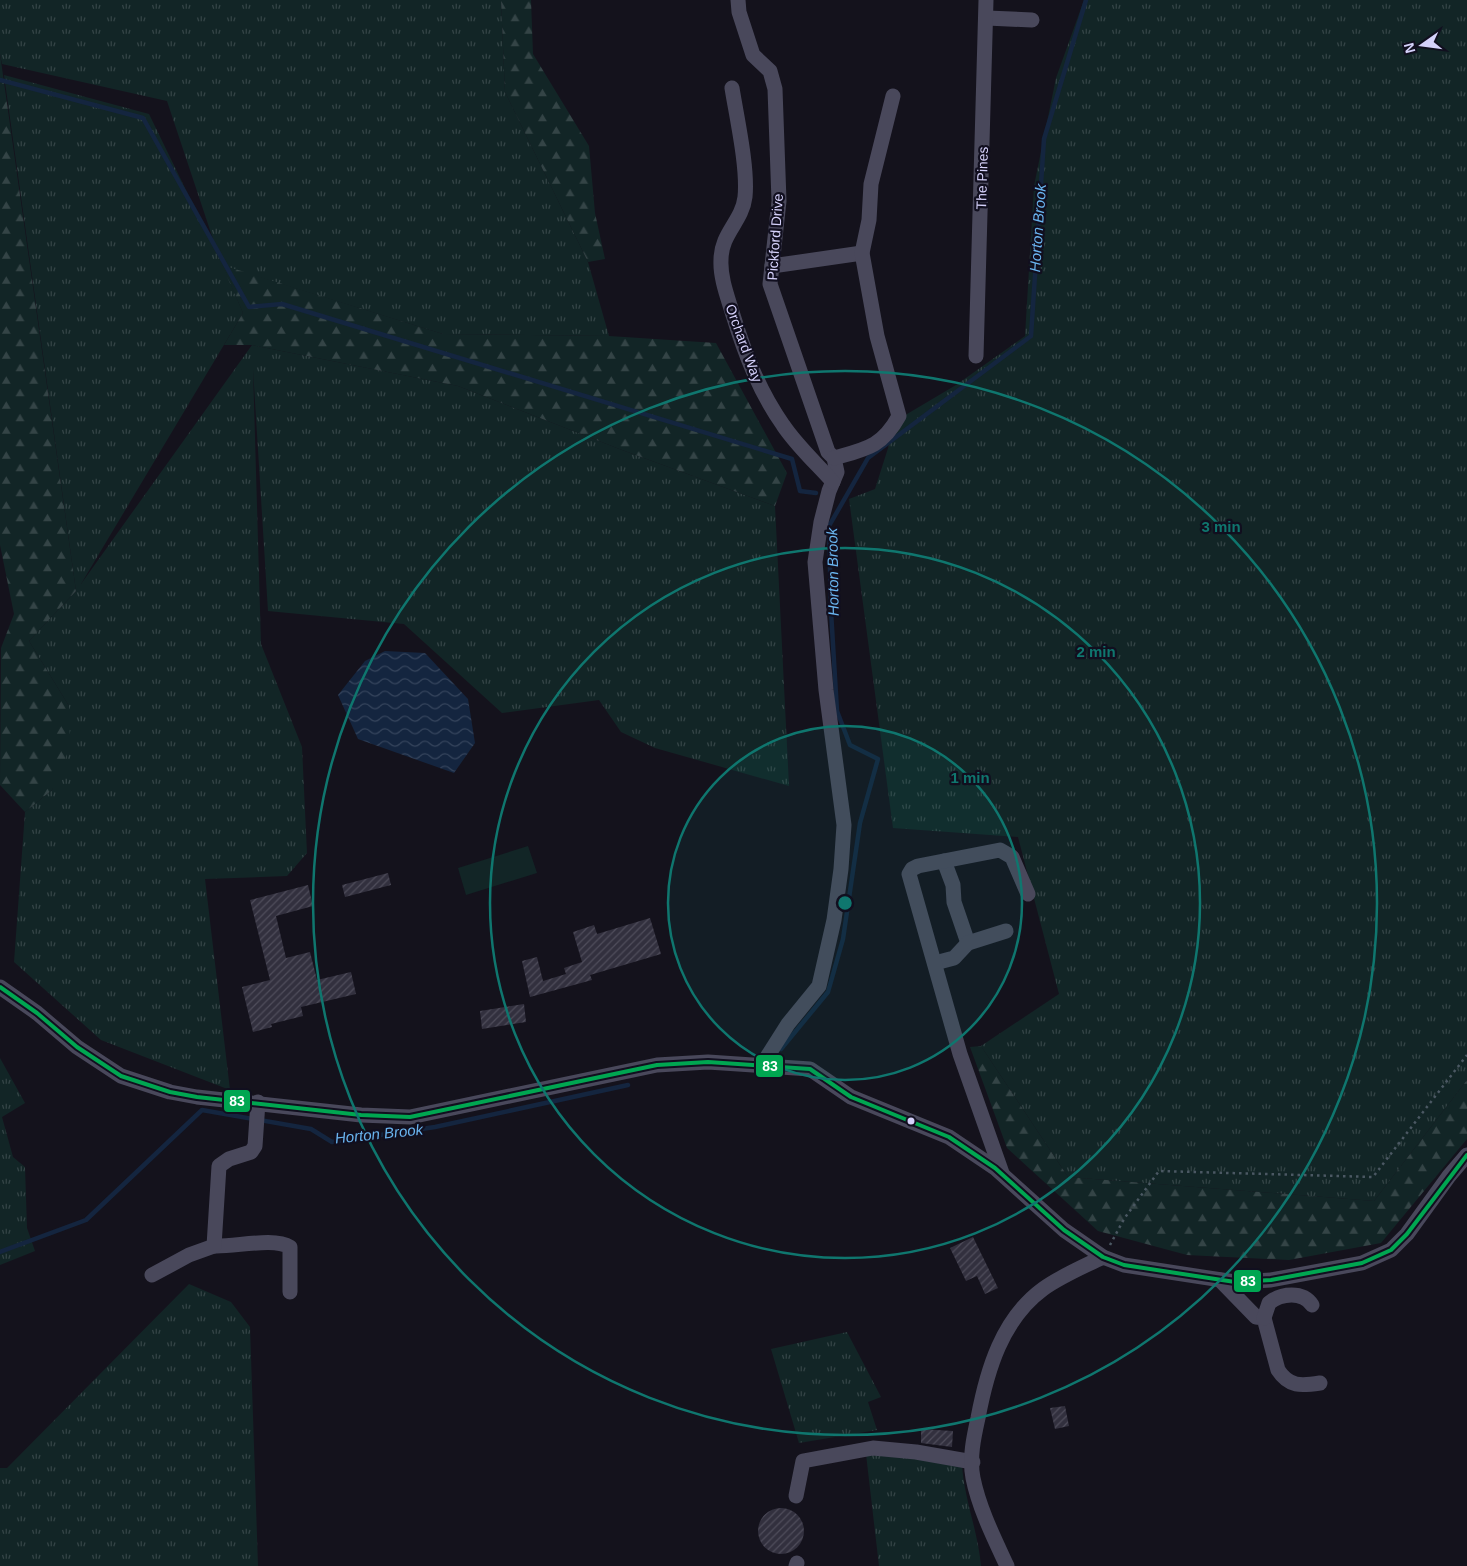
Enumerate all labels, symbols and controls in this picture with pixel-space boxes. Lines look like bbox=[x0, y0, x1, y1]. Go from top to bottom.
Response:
north arrow bbox=[1397, 20, 1447, 70]
text: N bbox=[1400, 41, 1418, 55]
street label: The Pines bbox=[973, 146, 991, 210]
water label: Horton Brook bbox=[1026, 182, 1049, 273]
street label: Pickford Drive bbox=[764, 193, 786, 281]
street label: Orchard Way bbox=[722, 302, 766, 384]
text: 3 min bbox=[1201, 518, 1241, 535]
water label: Horton Brook bbox=[823, 526, 842, 616]
text: 2 min bbox=[1076, 643, 1116, 660]
text: 1 min bbox=[950, 769, 990, 786]
centre of rings bbox=[836, 894, 854, 912]
line badge: 83 bbox=[755, 1054, 784, 1078]
text: 83 bbox=[762, 1058, 778, 1074]
line badge: 83 bbox=[223, 1089, 251, 1113]
text: 83 bbox=[229, 1093, 245, 1109]
unlabelled marker bbox=[906, 1116, 916, 1126]
water label: Horton Brook bbox=[334, 1120, 425, 1147]
line badge: 83 bbox=[1233, 1269, 1262, 1293]
text: 83 bbox=[1240, 1273, 1256, 1289]

